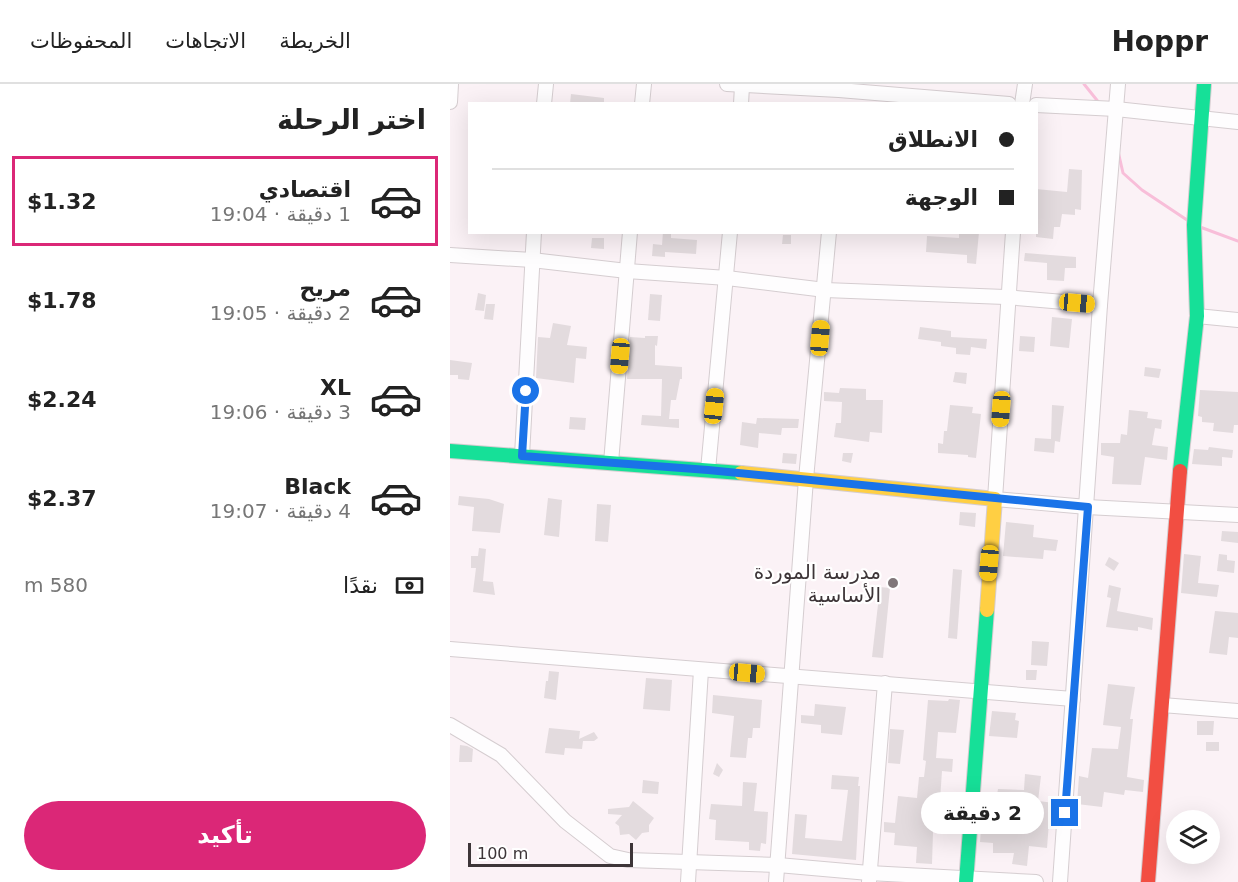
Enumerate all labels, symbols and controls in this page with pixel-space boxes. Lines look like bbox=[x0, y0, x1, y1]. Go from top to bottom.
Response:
text: Hoppr bbox=[1111, 25, 1208, 58]
text: المحفوظات bbox=[30, 29, 132, 53]
text: الاتجاهات bbox=[165, 29, 246, 53]
text: الخريطة bbox=[279, 29, 351, 53]
text: اختر الرحلة bbox=[277, 104, 426, 135]
text: الانطلاق bbox=[888, 127, 978, 152]
icon: car bbox=[369, 174, 423, 228]
text: اقتصادي bbox=[259, 177, 351, 202]
text: الوجهة bbox=[905, 185, 978, 210]
text: $1.32 bbox=[27, 189, 97, 214]
text: 1 دقيقة · 19:04 bbox=[210, 202, 351, 226]
icon: car bbox=[369, 273, 423, 327]
text: مريح bbox=[300, 276, 351, 301]
text: $1.78 bbox=[27, 288, 97, 313]
car bbox=[1058, 292, 1096, 314]
text: 2 دقيقة · 19:05 bbox=[210, 301, 351, 325]
car bbox=[809, 319, 831, 357]
car bbox=[609, 337, 631, 375]
icon: car bbox=[369, 372, 423, 426]
text: XL bbox=[320, 375, 351, 400]
route start bbox=[512, 377, 539, 404]
text: $2.24 bbox=[27, 387, 97, 412]
car bbox=[703, 387, 725, 425]
car bbox=[991, 390, 1011, 428]
text: 3 دقيقة · 19:06 bbox=[210, 400, 351, 424]
icon: car bbox=[369, 471, 423, 525]
text: Black bbox=[284, 474, 351, 499]
text: $2.37 bbox=[27, 486, 97, 511]
text: 4 دقيقة · 19:07 bbox=[210, 499, 351, 523]
car bbox=[978, 544, 1000, 582]
place label: مدرسة الموردة الأساسية bbox=[754, 560, 881, 607]
icon: cash bbox=[393, 569, 426, 602]
text: 580 m bbox=[24, 573, 88, 597]
text: نقدًا bbox=[343, 573, 378, 598]
marker: مدرسة الموردة الأساسية bbox=[886, 576, 900, 590]
car bbox=[728, 662, 766, 684]
callout: 2 دقيقة bbox=[921, 792, 1044, 834]
route end bbox=[1051, 799, 1078, 826]
button: تأكيد bbox=[24, 801, 426, 870]
text: 2 دقيقة bbox=[943, 801, 1022, 825]
map controls bbox=[1166, 810, 1220, 864]
button: layers bbox=[1166, 810, 1220, 864]
scale bar bbox=[468, 840, 633, 868]
text: 100 m bbox=[477, 844, 528, 863]

